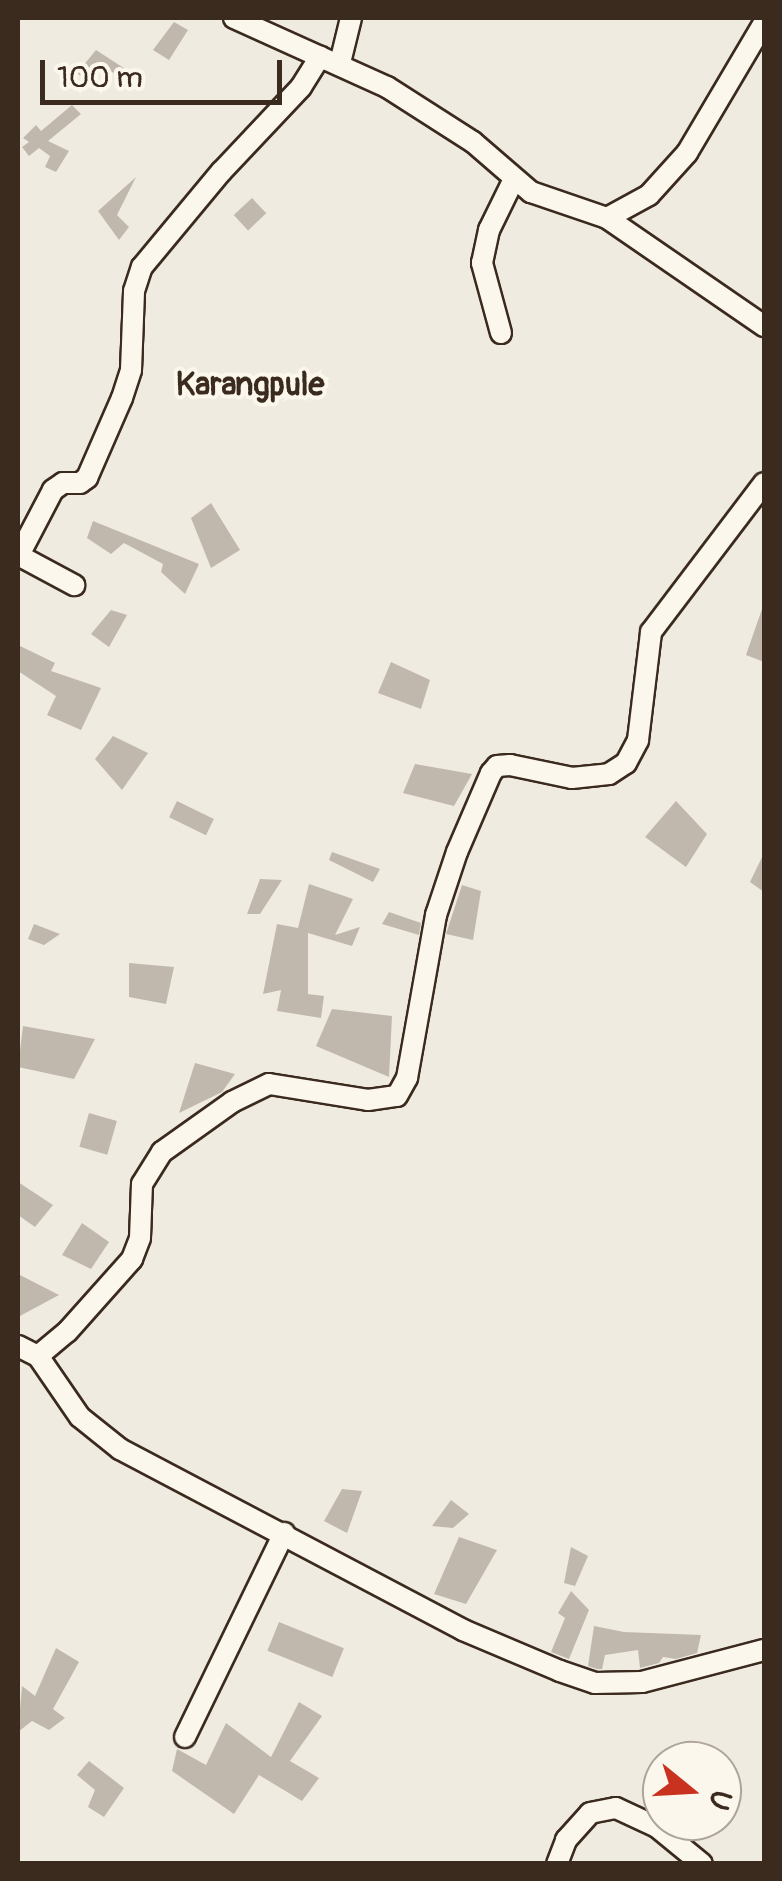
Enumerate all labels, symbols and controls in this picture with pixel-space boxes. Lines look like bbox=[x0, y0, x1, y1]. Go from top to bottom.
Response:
scale bar bbox=[45, 40, 288, 102]
text: 100 m bbox=[57, 59, 143, 96]
district label: Karangpule bbox=[176, 366, 324, 404]
north arrow bbox=[642, 1741, 742, 1841]
text: U bbox=[700, 1786, 739, 1814]

